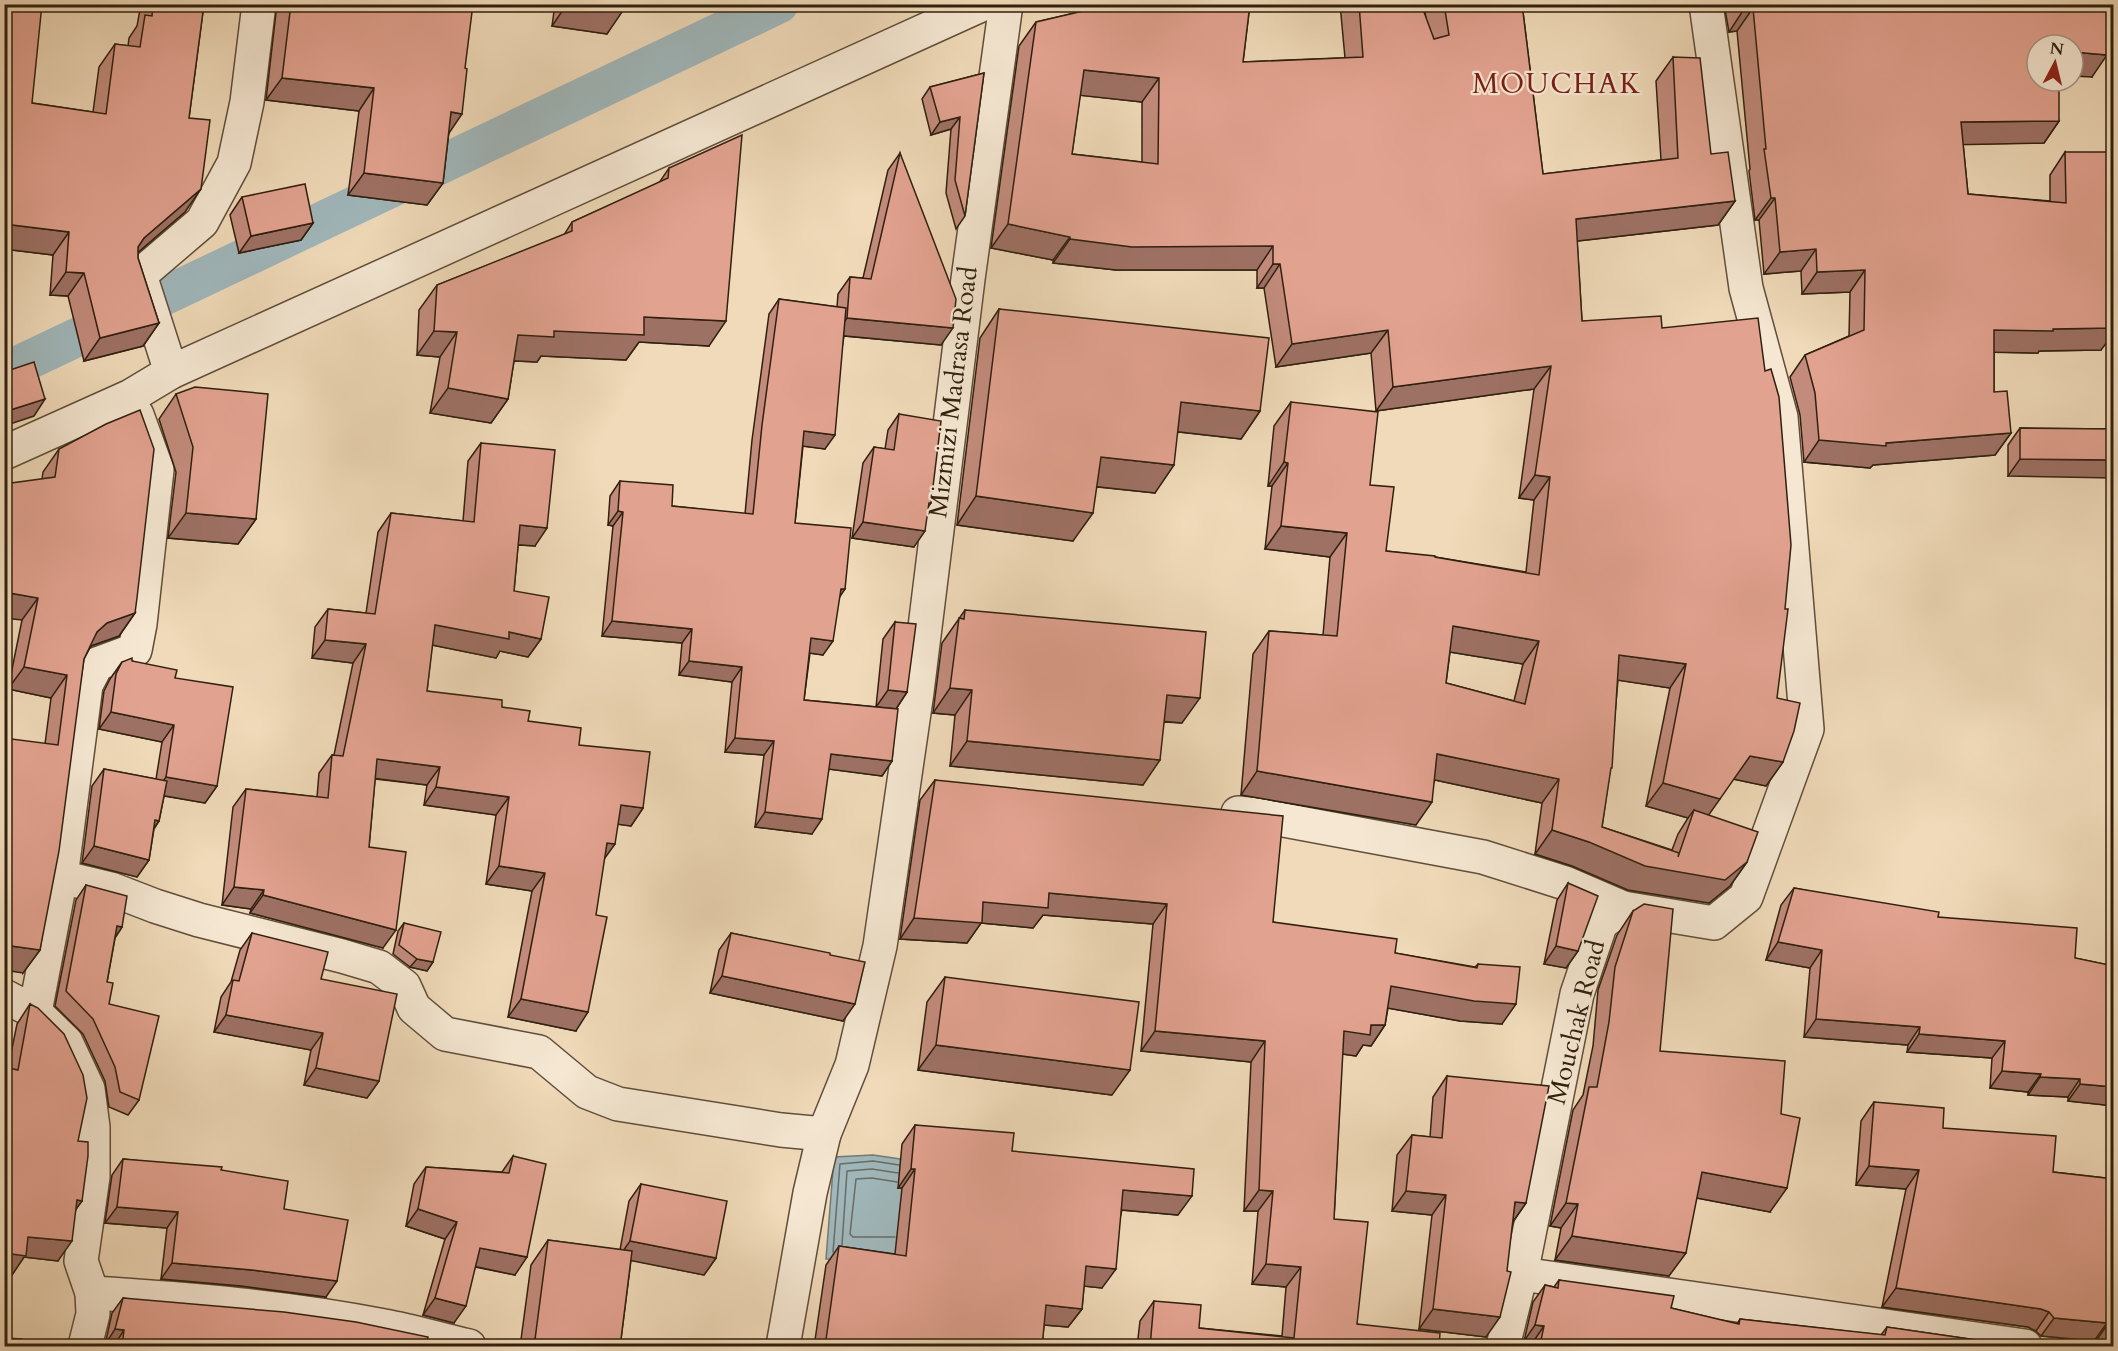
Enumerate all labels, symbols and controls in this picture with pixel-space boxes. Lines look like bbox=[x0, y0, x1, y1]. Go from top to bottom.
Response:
north arrow bbox=[2025, 33, 2085, 93]
text: N bbox=[2048, 37, 2065, 61]
district label: MOUCHAK bbox=[1472, 65, 1642, 103]
street label: Mizmizi Madrasa Road bbox=[920, 264, 986, 520]
street label: Mouchak Road bbox=[1539, 936, 1613, 1108]

